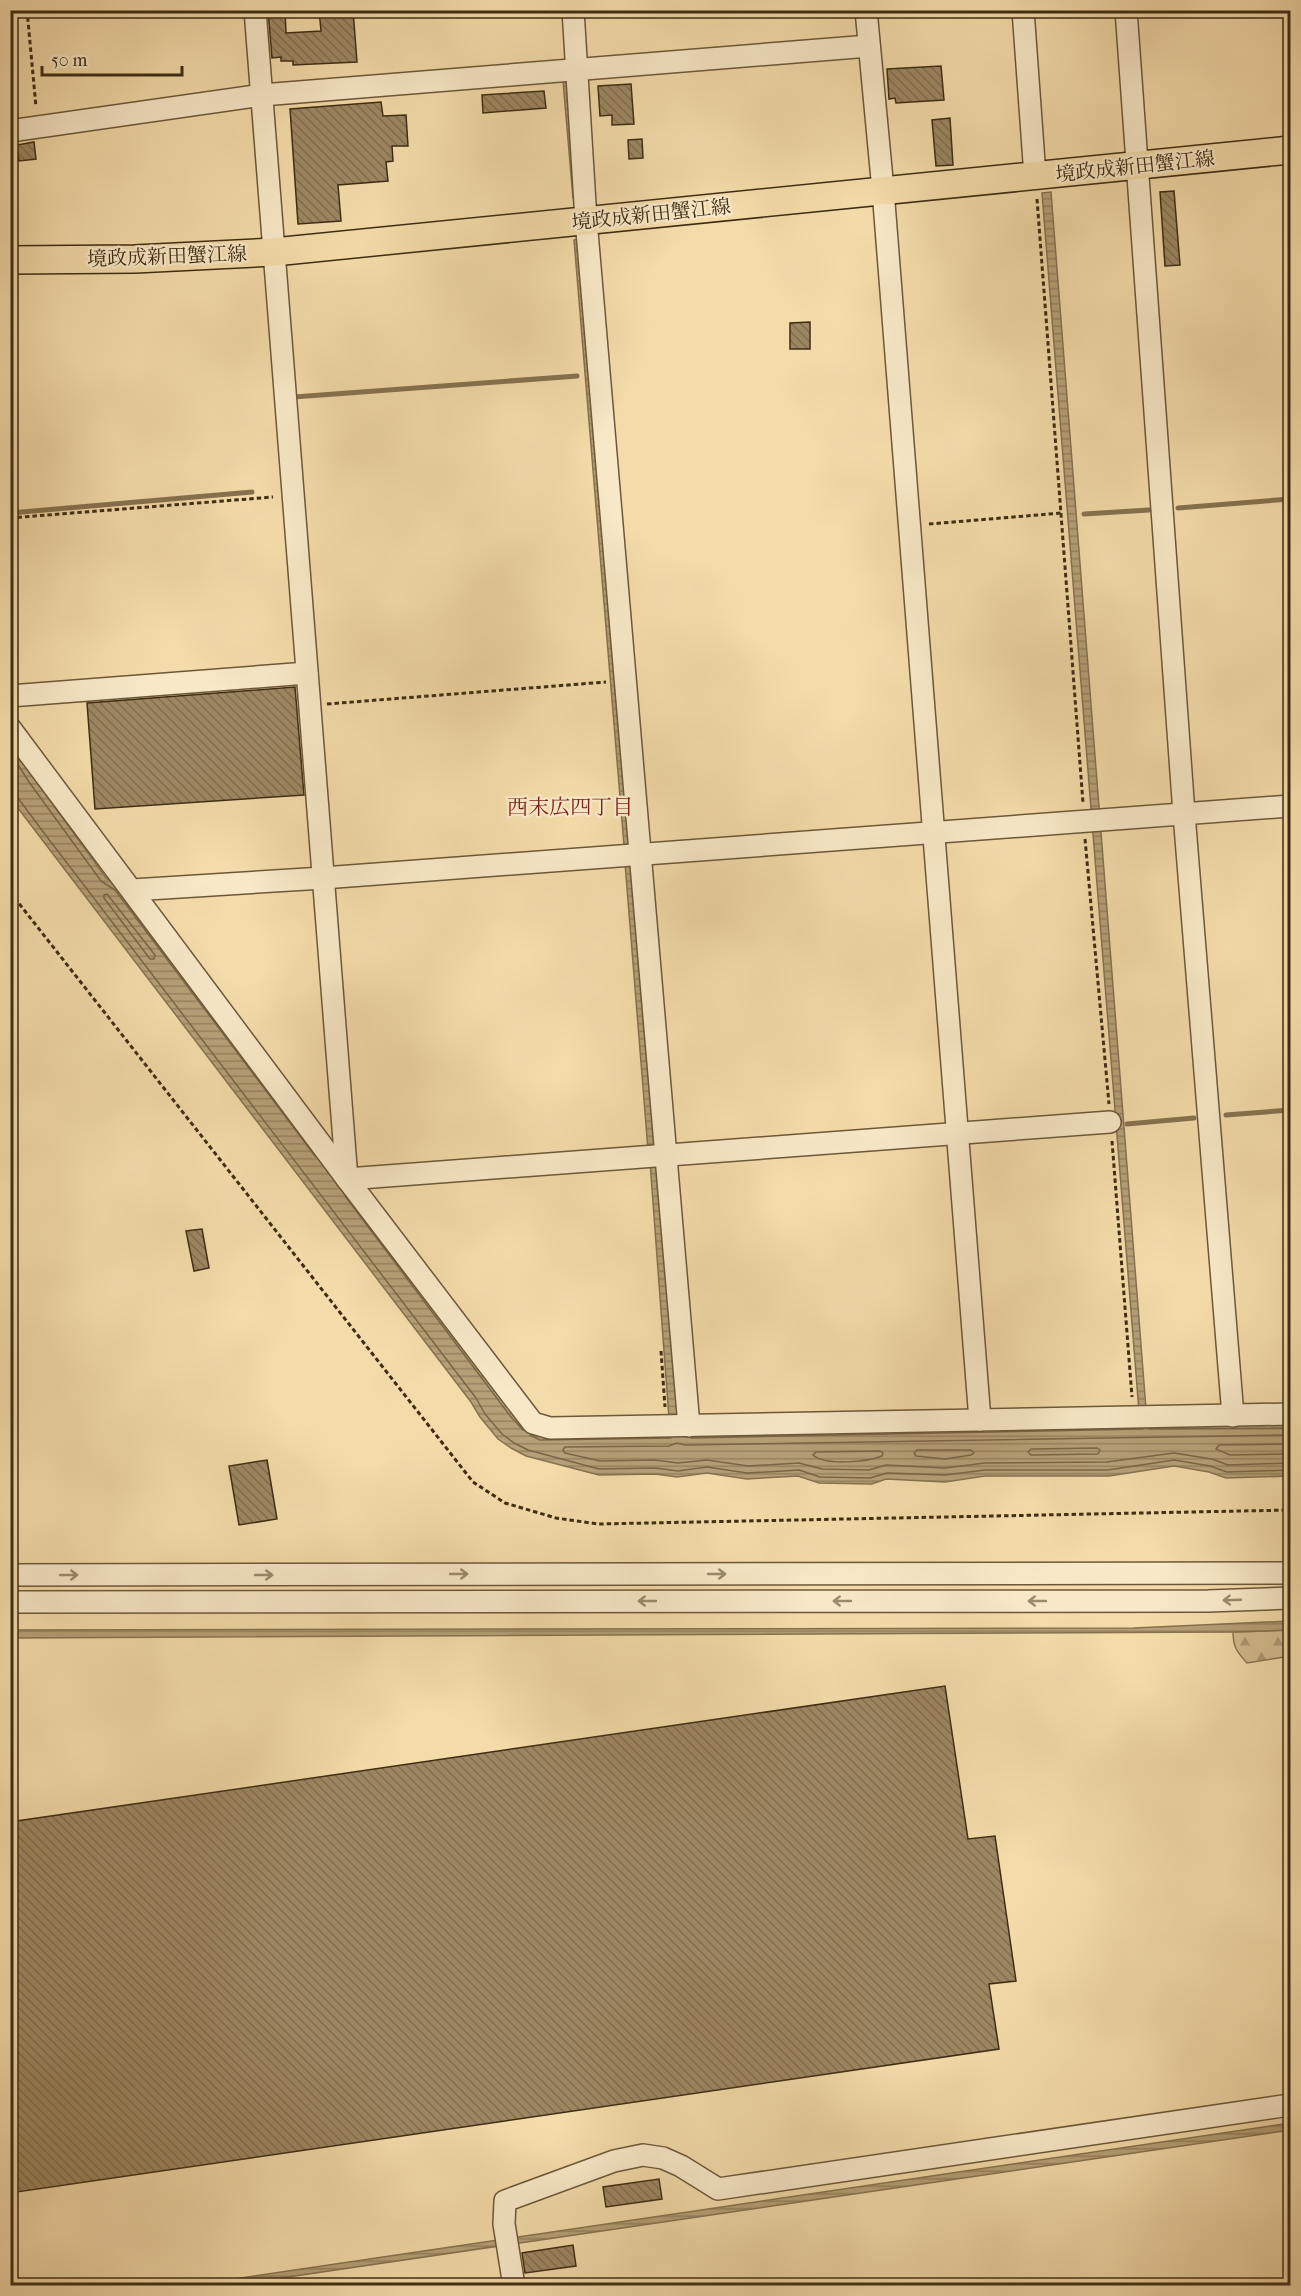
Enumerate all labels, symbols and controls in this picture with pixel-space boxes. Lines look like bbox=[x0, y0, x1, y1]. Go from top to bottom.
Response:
scale bar bbox=[42, 39, 182, 77]
text: 50 m bbox=[51, 50, 88, 71]
street label: 境政成新田蟹江線 bbox=[1054, 147, 1216, 186]
street label: 境政成新田蟹江線 bbox=[570, 195, 732, 234]
street label: 境政成新田蟹江線 bbox=[87, 242, 247, 271]
district label: 西末広四丁目 bbox=[507, 795, 633, 819]
one-way arrow bbox=[448, 1568, 468, 1580]
one-way arrow bbox=[706, 1568, 726, 1580]
one-way arrow bbox=[58, 1569, 78, 1581]
one-way arrow bbox=[253, 1569, 273, 1581]
one-way arrow bbox=[1223, 1594, 1243, 1605]
one-way arrow bbox=[638, 1595, 658, 1607]
one-way arrow bbox=[833, 1595, 853, 1607]
one-way arrow bbox=[1028, 1595, 1048, 1607]

